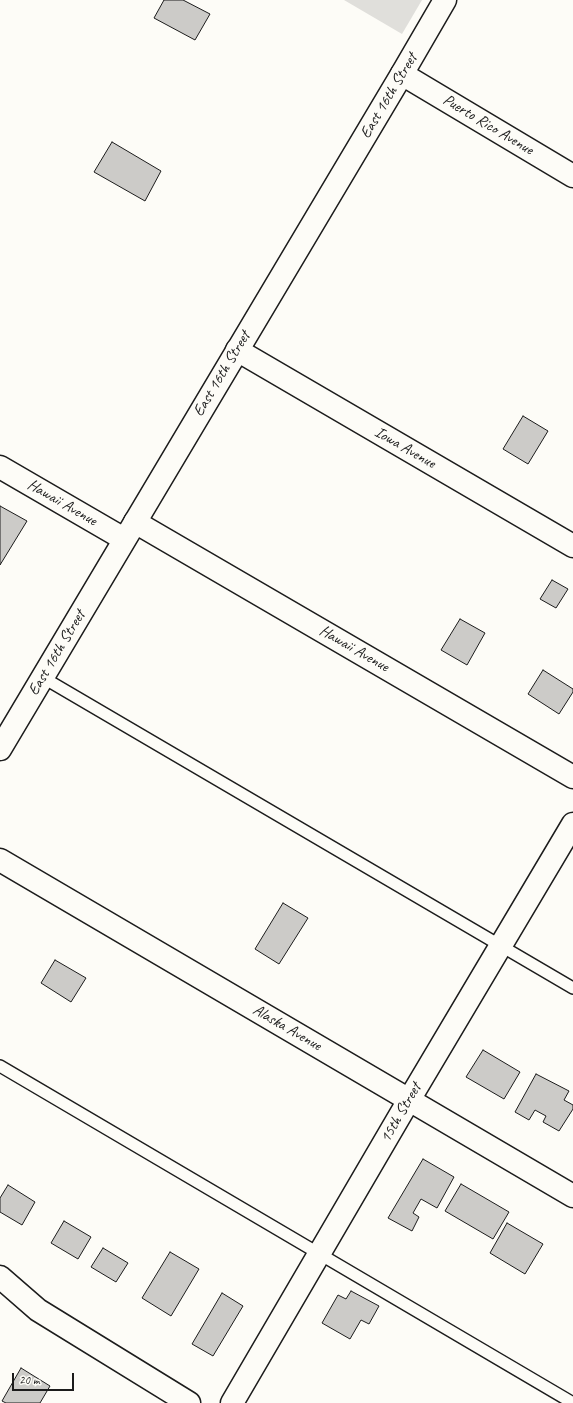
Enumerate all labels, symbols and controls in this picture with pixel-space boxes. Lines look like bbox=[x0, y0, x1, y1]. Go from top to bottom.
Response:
street label: East 16th Street bbox=[356, 50, 422, 142]
street label: Puerto Rico Avenue bbox=[439, 90, 537, 160]
street label: East 16th Street bbox=[189, 328, 255, 420]
street label: Iowa Avenue bbox=[371, 423, 439, 473]
street label: Hawaii Avenue bbox=[24, 475, 100, 531]
street label: East 16th Street bbox=[24, 607, 90, 699]
street label: Hawaii Avenue bbox=[316, 621, 392, 677]
street label: Alaska Avenue bbox=[249, 1001, 325, 1055]
street label: 15th Street bbox=[376, 1080, 426, 1146]
scale bar bbox=[14, 1365, 76, 1391]
text: 20 m bbox=[19, 1372, 39, 1388]

